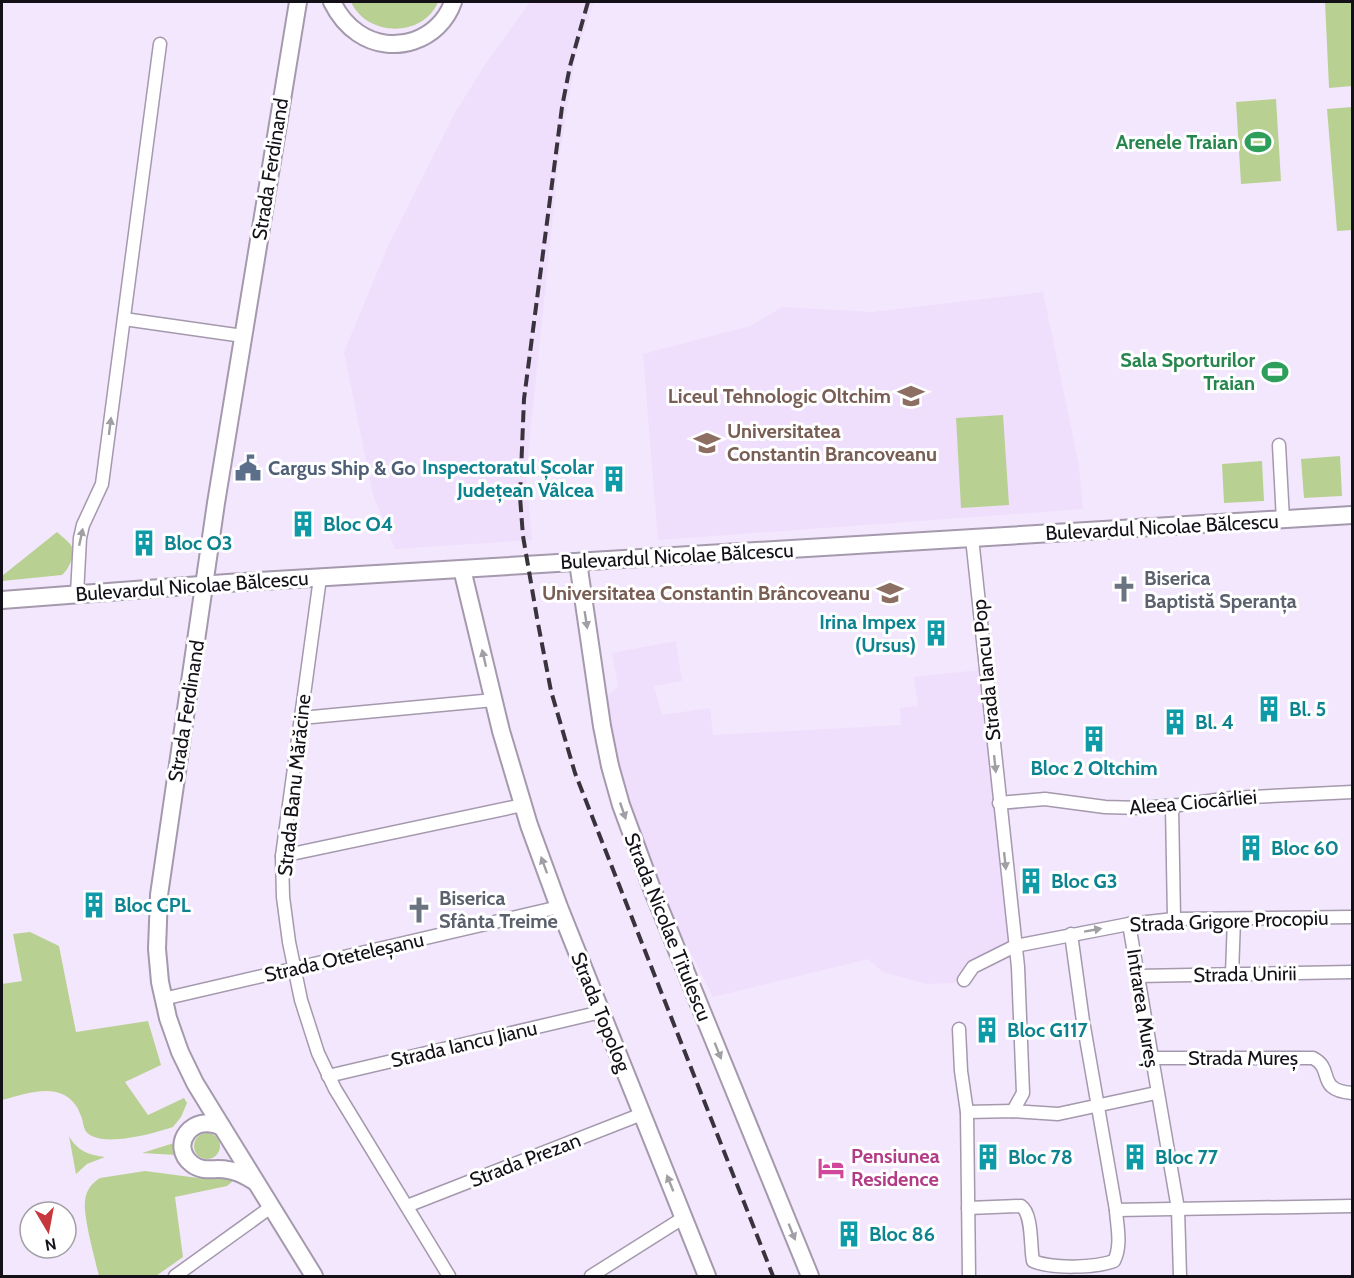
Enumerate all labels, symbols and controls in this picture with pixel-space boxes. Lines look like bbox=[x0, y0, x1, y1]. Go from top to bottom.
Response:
street label: Strada Ferdinand bbox=[247, 96, 293, 242]
sports icon: Arenele Traian bbox=[1243, 127, 1273, 157]
place label: Arenele Traian bbox=[1116, 130, 1238, 154]
place label: Sala Sporturilor Traian bbox=[1120, 348, 1255, 395]
sports icon: Sala Sporturilor Traian bbox=[1260, 357, 1290, 387]
school or university icon: Liceul Tehnologic Oltchim bbox=[896, 381, 926, 411]
place label: Liceul Tehnologic Oltchim bbox=[668, 384, 891, 408]
one-way arrow bbox=[105, 417, 114, 436]
place label: Universitatea Constantin Brancoveanu bbox=[727, 419, 937, 466]
school or university icon: Universitatea Constantin Brancoveanu bbox=[692, 428, 722, 458]
public building icon: Cargus Ship & Go bbox=[233, 453, 263, 483]
place label: Inspectoratul Școlar Județean Vâlcea bbox=[422, 455, 594, 503]
place label: Cargus Ship & Go bbox=[268, 456, 416, 480]
building icon: Inspectoratul Școlar Județean Vâlcea bbox=[599, 464, 629, 494]
building icon: Bloc O4 bbox=[288, 509, 318, 539]
street label: Bulevardul Nicolae Bălcescu bbox=[1045, 509, 1279, 545]
place label: Bloc O4 bbox=[323, 512, 393, 536]
one-way arrow bbox=[76, 528, 86, 546]
building icon: Bloc O3 bbox=[129, 528, 159, 558]
place label: Bloc O3 bbox=[164, 531, 233, 555]
street label: Bulevardul Nicolae Bălcescu bbox=[560, 538, 794, 574]
street label: Bulevardul Nicolae Bălcescu bbox=[75, 566, 309, 606]
place label: Biserica Baptistă Speranța bbox=[1144, 566, 1297, 614]
church icon: Biserica Baptistă Speranța bbox=[1109, 574, 1139, 604]
school or university icon: Universitatea Constantin Brâncoveanu bbox=[875, 578, 905, 608]
place label: Universitatea Constantin Brâncoveanu bbox=[542, 581, 870, 605]
street label: Strada Iancu Pop bbox=[967, 598, 1005, 742]
place label: Irina Impex (Ursus) bbox=[819, 610, 916, 657]
one-way arrow bbox=[582, 611, 591, 630]
building icon: Irina Impex (Ursus) bbox=[921, 618, 951, 648]
street label: Strada Ferdinand bbox=[163, 638, 209, 784]
one-way arrow bbox=[478, 649, 488, 667]
street label: Strada Banu Mărăcine bbox=[272, 693, 316, 877]
building icon: Bl. 5 bbox=[1254, 694, 1284, 724]
place label: Bl. 5 bbox=[1289, 697, 1326, 721]
building icon: Bl. 4 bbox=[1160, 707, 1190, 737]
place label: Bl. 4 bbox=[1195, 710, 1234, 734]
building icon: Bloc 2 Oltchim bbox=[1079, 724, 1109, 754]
one-way arrow bbox=[990, 754, 1000, 773]
place label: Bloc 2 Oltchim bbox=[1030, 756, 1158, 780]
street label: Aleea Ciocârliei bbox=[1128, 784, 1258, 820]
one-way arrow bbox=[619, 802, 629, 820]
street label: Strada Nicolae Titulescu bbox=[619, 829, 717, 1025]
building icon: Bloc 60 bbox=[1236, 833, 1266, 863]
place label: Bloc 60 bbox=[1271, 836, 1339, 860]
one-way arrow bbox=[1001, 851, 1010, 870]
one-way arrow bbox=[538, 856, 548, 874]
building icon: Bloc G3 bbox=[1016, 866, 1046, 896]
place label: Bloc G3 bbox=[1051, 869, 1118, 893]
place label: Biserica Sfânta Treime bbox=[439, 886, 558, 933]
building icon: Bloc CPL bbox=[79, 890, 109, 920]
place label: Bloc CPL bbox=[114, 893, 191, 917]
church icon: Biserica Sfânta Treime bbox=[404, 895, 434, 925]
street label: Strada Grigore Procopiu bbox=[1129, 906, 1329, 936]
one-way arrow bbox=[1083, 925, 1102, 934]
street label: Strada Oteteleșanu bbox=[262, 927, 426, 988]
street label: Intrarea Mureș bbox=[1121, 947, 1164, 1069]
street label: Strada Topolog bbox=[566, 949, 636, 1076]
street label: Strada Unirii bbox=[1193, 961, 1297, 987]
building icon: Bloc G117 bbox=[972, 1015, 1002, 1045]
street label: Strada Iancu Jianu bbox=[389, 1016, 539, 1072]
place label: Bloc G117 bbox=[1007, 1018, 1089, 1042]
one-way arrow bbox=[714, 1042, 723, 1060]
street label: Strada Mureș bbox=[1188, 1046, 1298, 1071]
street label: Strada Prezan bbox=[466, 1128, 584, 1192]
building icon: Bloc 78 bbox=[973, 1142, 1003, 1172]
building icon: Bloc 77 bbox=[1120, 1142, 1150, 1172]
place label: Pensiunea Residence bbox=[851, 1144, 940, 1191]
place label: Bloc 78 bbox=[1008, 1145, 1073, 1169]
place label: Bloc 77 bbox=[1155, 1145, 1219, 1169]
hotel icon: Pensiunea Residence bbox=[816, 1153, 846, 1183]
one-way arrow bbox=[664, 1174, 674, 1192]
north arrow bbox=[18, 1200, 78, 1260]
building icon: Bloc 86 bbox=[834, 1219, 864, 1249]
place label: Bloc 86 bbox=[869, 1222, 935, 1246]
one-way arrow bbox=[787, 1223, 797, 1241]
text: N bbox=[43, 1234, 58, 1255]

